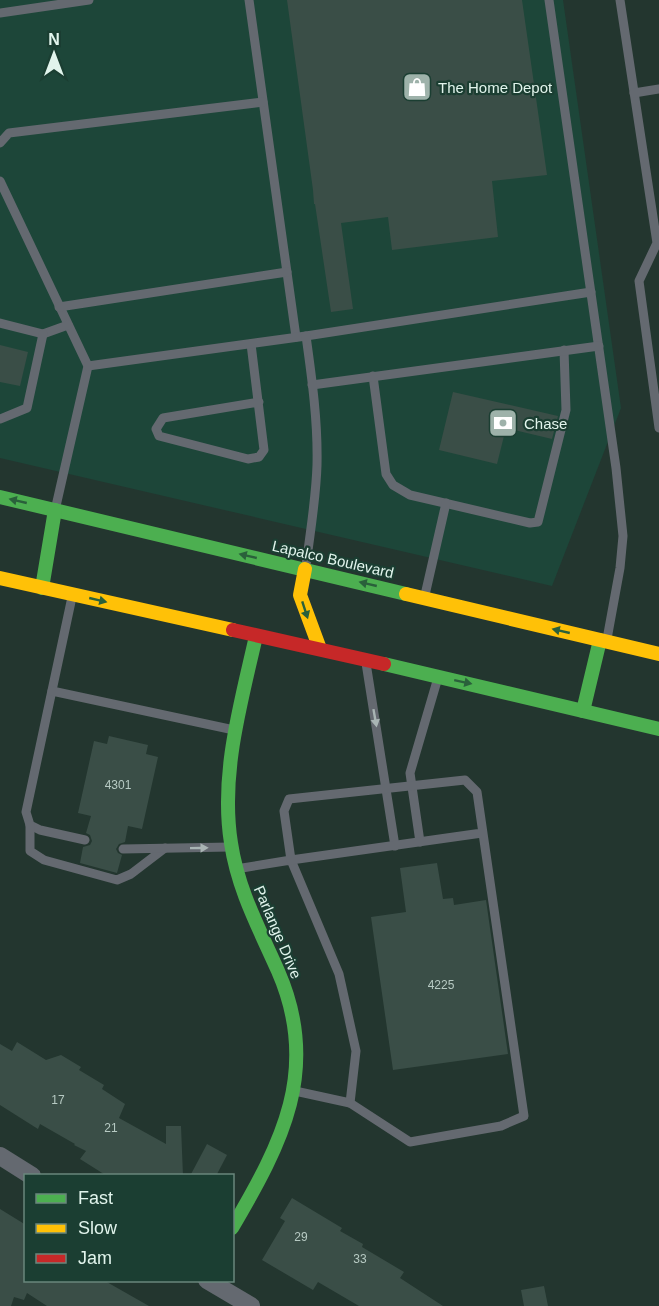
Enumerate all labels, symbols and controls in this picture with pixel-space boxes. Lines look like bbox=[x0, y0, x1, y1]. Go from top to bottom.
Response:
north arrow bbox=[24, 24, 84, 84]
text: N bbox=[48, 31, 60, 48]
shop icon: The Home Depot bbox=[401, 71, 433, 103]
place label: The Home Depot bbox=[438, 79, 553, 96]
bank icon: Chase bbox=[487, 407, 519, 439]
place label: Chase bbox=[524, 415, 567, 432]
one-way arrow bbox=[8, 495, 27, 505]
street label: Lapalco Boulevard bbox=[271, 537, 395, 581]
one-way arrow bbox=[239, 550, 257, 560]
one-way arrow bbox=[359, 579, 377, 589]
one-way arrow bbox=[89, 596, 107, 606]
one-way arrow bbox=[301, 601, 311, 619]
one-way arrow bbox=[552, 625, 570, 635]
one-way arrow bbox=[454, 678, 473, 688]
one-way arrow bbox=[371, 709, 380, 728]
house number: 4301 bbox=[105, 778, 132, 792]
one-way arrow bbox=[189, 843, 208, 852]
street label: Parlange Drive bbox=[251, 883, 305, 981]
house number: 4225 bbox=[428, 978, 455, 992]
house number: 17 bbox=[51, 1093, 65, 1107]
house number: 21 bbox=[104, 1121, 118, 1135]
legend bbox=[24, 1174, 234, 1282]
text: Fast bbox=[78, 1188, 113, 1208]
text: Slow bbox=[78, 1218, 118, 1238]
house number: 29 bbox=[294, 1230, 308, 1244]
text: Jam bbox=[78, 1248, 112, 1268]
house number: 33 bbox=[353, 1252, 367, 1266]

